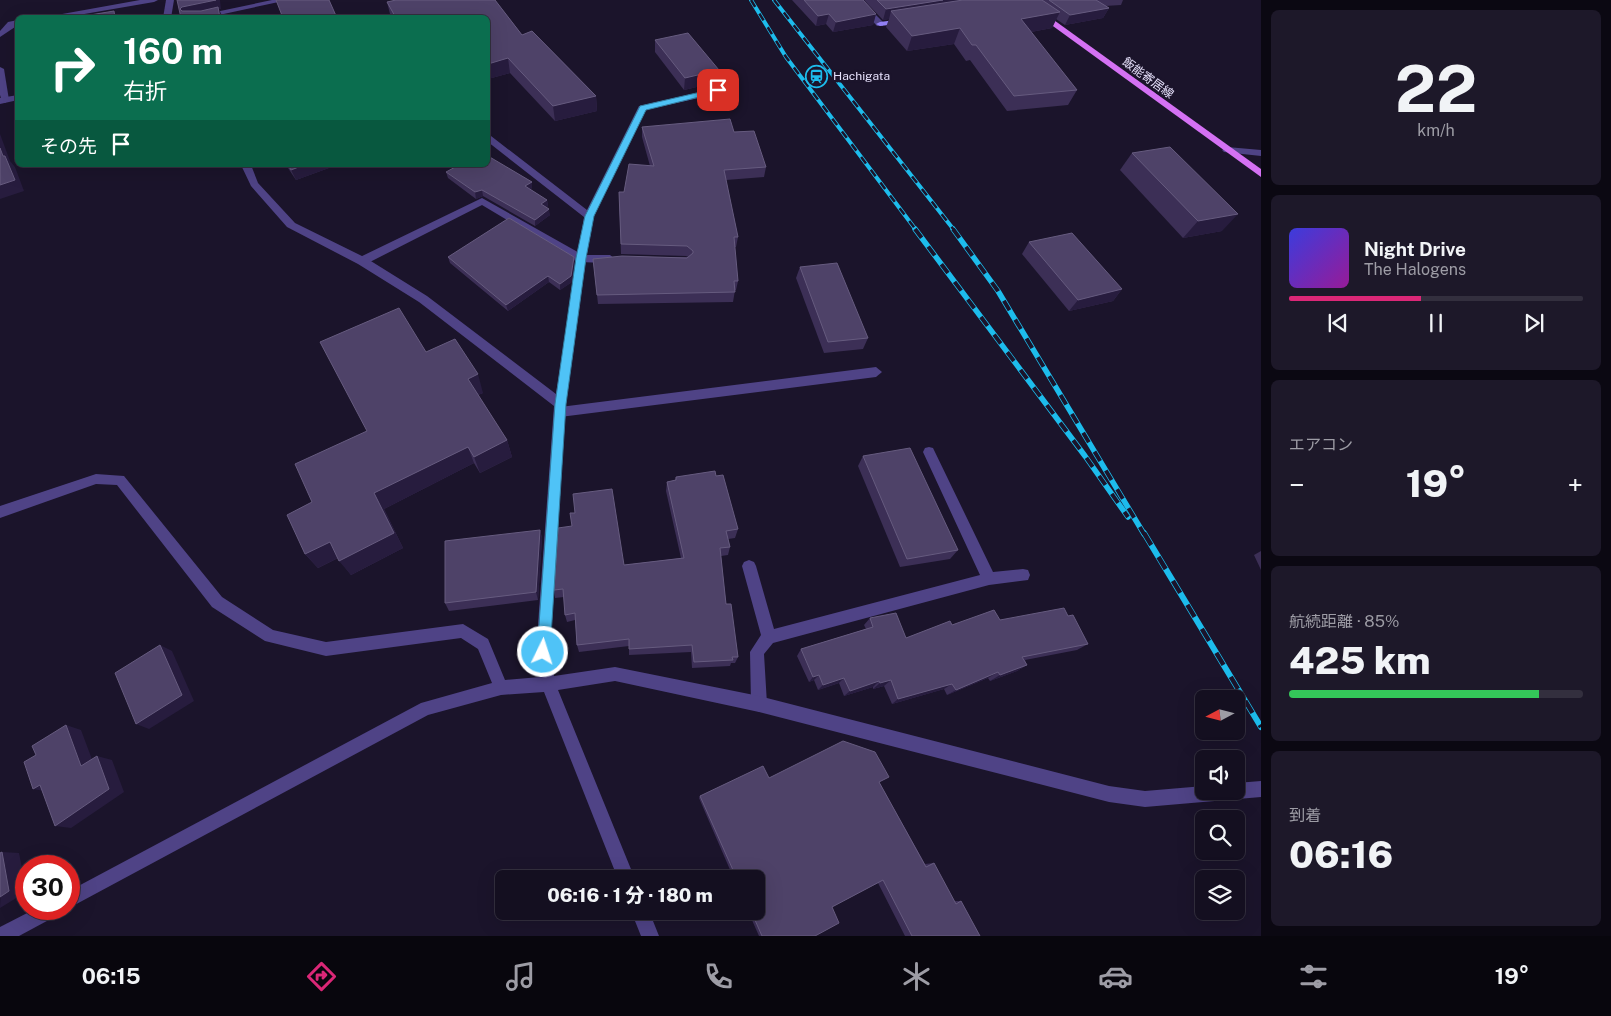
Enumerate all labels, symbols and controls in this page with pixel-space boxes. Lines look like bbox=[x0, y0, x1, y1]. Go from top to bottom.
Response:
text: 160 m bbox=[123, 31, 223, 72]
icon: right bbox=[40, 35, 105, 100]
text: 22 bbox=[1395, 50, 1477, 127]
street label: 飯能寄居線 bbox=[1120, 55, 1176, 101]
station icon: Hachigata bbox=[805, 64, 829, 88]
pin bbox=[697, 69, 739, 111]
place label: Hachigata bbox=[833, 69, 890, 83]
icon: arrive bbox=[704, 76, 732, 104]
text: 右折 bbox=[123, 78, 167, 104]
text: km/h bbox=[1417, 121, 1455, 140]
icon: arrive bbox=[107, 130, 135, 158]
text: その先 bbox=[40, 135, 97, 157]
text: Night Drive bbox=[1364, 238, 1466, 260]
text: The Halogens bbox=[1364, 260, 1466, 279]
icon: previous bbox=[1324, 309, 1352, 337]
icon: pause bbox=[1422, 309, 1450, 337]
icon: next bbox=[1520, 309, 1548, 337]
text: エアコン bbox=[1289, 435, 1353, 454]
text: 19° bbox=[1406, 461, 1466, 506]
text: − bbox=[1289, 468, 1305, 501]
text: + bbox=[1567, 468, 1583, 501]
text: 航続距離 · 85% bbox=[1289, 612, 1399, 631]
position arrow bbox=[516, 625, 568, 677]
text: 425 km bbox=[1289, 638, 1431, 683]
north arrow bbox=[1195, 690, 1245, 740]
map controls bbox=[1195, 690, 1245, 920]
button: sound bbox=[1195, 750, 1245, 800]
text: 到着 bbox=[1289, 806, 1321, 825]
button: search bbox=[1195, 810, 1245, 860]
text: 06:16 bbox=[1289, 832, 1393, 877]
speed limit sign: 30 bbox=[15, 855, 80, 920]
button: layers bbox=[1195, 870, 1245, 920]
text: 06:16 · 1 分 · 180 m bbox=[547, 884, 713, 906]
icon: directions bbox=[304, 959, 339, 994]
icon: music bbox=[503, 959, 538, 994]
icon: phone bbox=[701, 959, 736, 994]
icon: climate bbox=[899, 959, 934, 994]
icon: car bbox=[1098, 959, 1133, 994]
icon: filters bbox=[1296, 959, 1331, 994]
text: 06:15 bbox=[82, 963, 141, 989]
text: 19° bbox=[1495, 963, 1529, 989]

